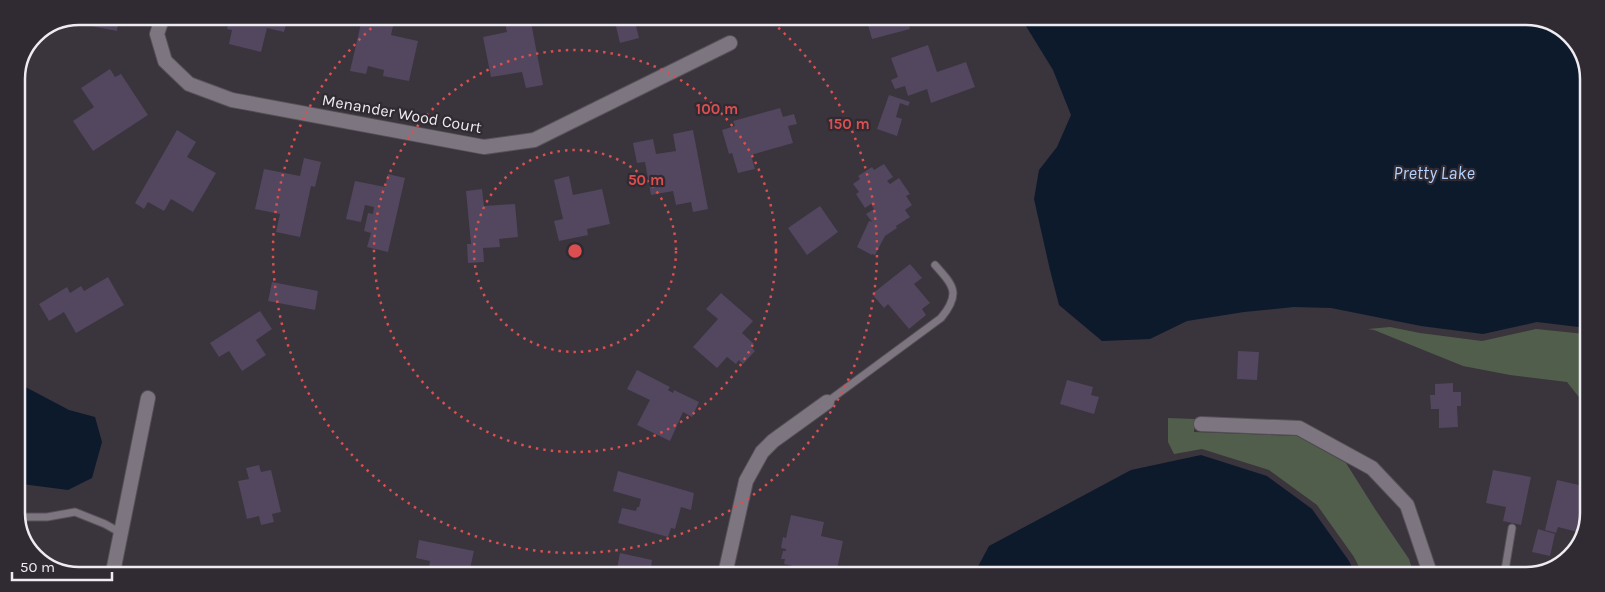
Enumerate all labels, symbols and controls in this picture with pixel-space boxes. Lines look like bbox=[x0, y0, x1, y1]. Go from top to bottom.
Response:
street label: Menander Wood Court bbox=[321, 90, 483, 137]
text: 100 m bbox=[696, 100, 738, 118]
text: 150 m bbox=[828, 115, 870, 133]
water label: Pretty Lake bbox=[1393, 162, 1475, 184]
text: 50 m bbox=[628, 171, 664, 189]
centre of rings bbox=[566, 242, 584, 260]
scale bar bbox=[12, 550, 112, 582]
text: 50 m bbox=[20, 558, 55, 576]

